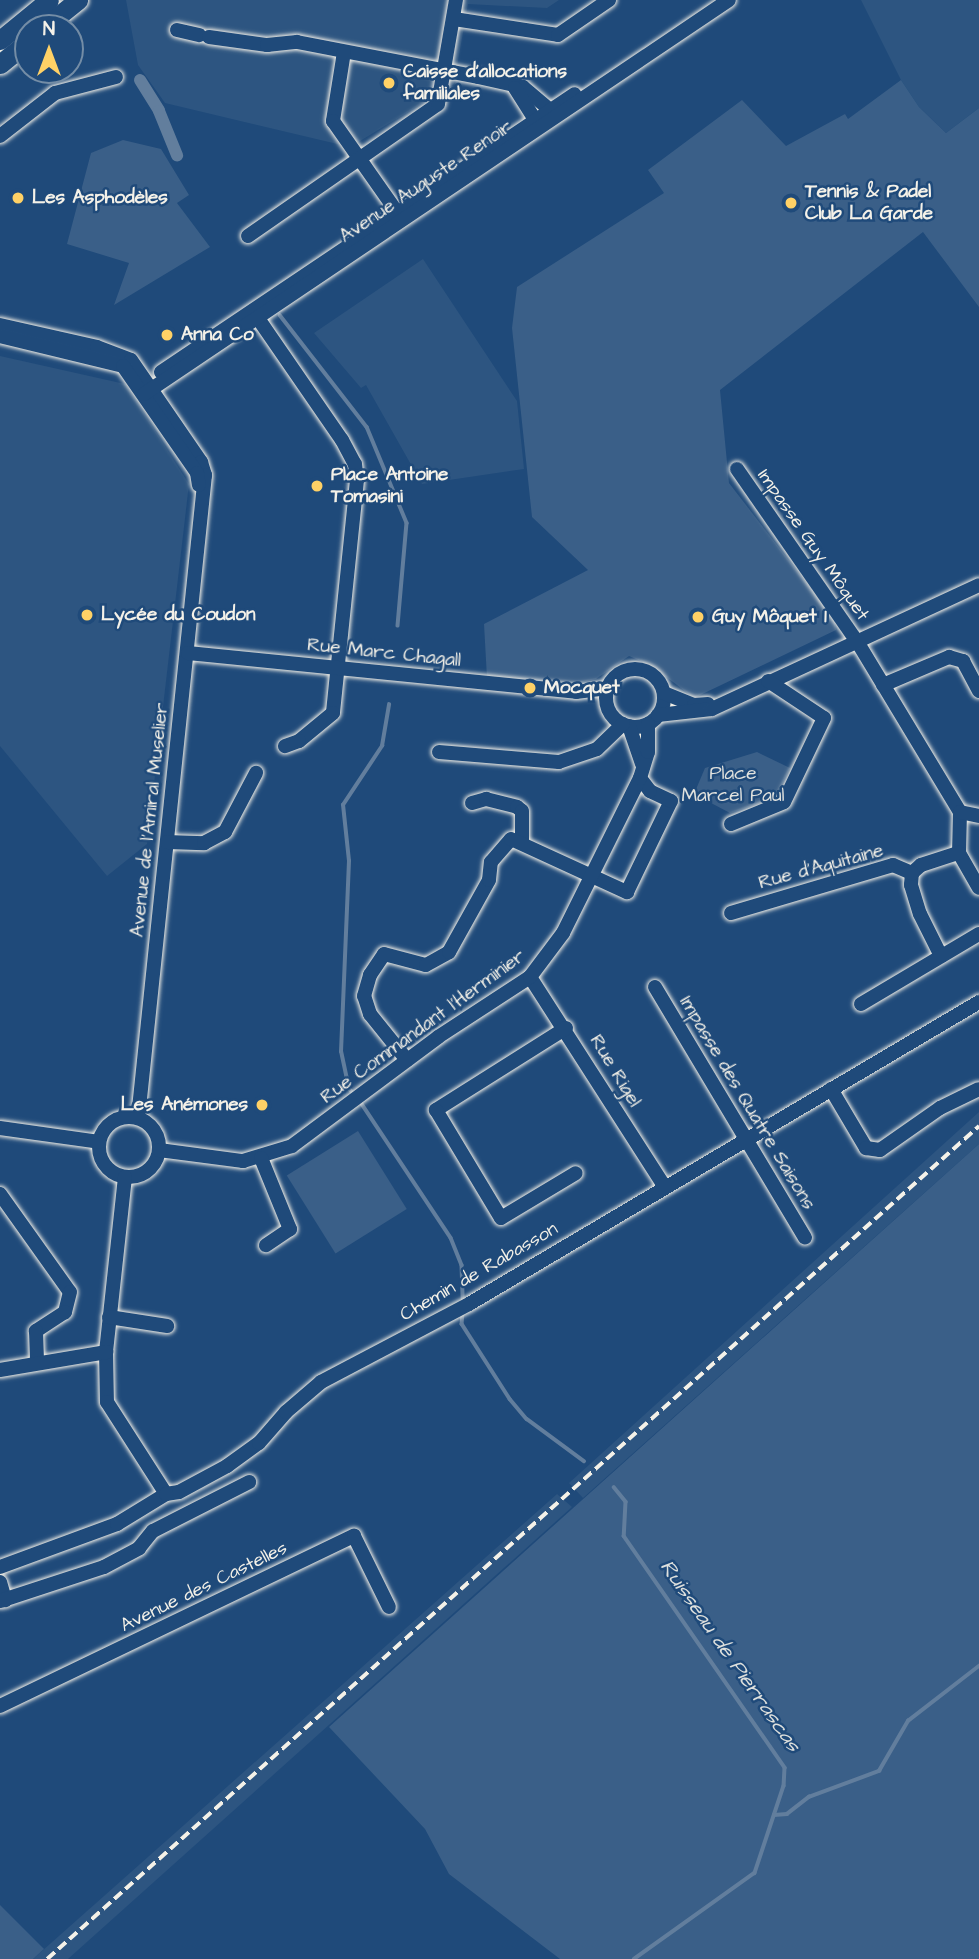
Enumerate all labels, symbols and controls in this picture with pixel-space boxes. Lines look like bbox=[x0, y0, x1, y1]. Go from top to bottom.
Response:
north arrow bbox=[14, 14, 84, 84]
text: N bbox=[43, 16, 55, 43]
place label: Caisse d'allocations familiales bbox=[403, 61, 567, 105]
marker: Caisse d'allocations familiales bbox=[381, 75, 397, 91]
street label: Avenue Auguste Renoir bbox=[335, 116, 517, 248]
place label: Tennis & Padel Club La Garde bbox=[805, 181, 933, 225]
place label: Les Asphodèles bbox=[32, 187, 168, 209]
marker: Les Asphodèles bbox=[10, 190, 26, 206]
marker: Tennis & Padel Club La Garde bbox=[783, 195, 799, 211]
place label: Anna Co bbox=[181, 324, 254, 346]
marker: Anna Co bbox=[159, 327, 175, 343]
place label: Place Antoine Tomasini bbox=[331, 464, 448, 508]
street label: Impasse Guy Môquet bbox=[752, 465, 874, 625]
marker: Place Antoine Tomasini bbox=[309, 478, 325, 494]
place label: Lycée du Coudon bbox=[101, 604, 255, 626]
place label: Guy Môquet 1 bbox=[712, 606, 827, 628]
marker: Lycée du Coudon bbox=[79, 607, 95, 623]
marker: Guy Môquet 1 bbox=[690, 609, 706, 625]
street label: Rue Marc Chagall bbox=[306, 634, 462, 672]
place label: Mocquet bbox=[544, 677, 620, 699]
marker: Mocquet bbox=[522, 680, 538, 696]
street label: Avenue de l'Amiral Muselier bbox=[126, 702, 174, 938]
park label: Place Marcel Paul bbox=[681, 763, 785, 807]
street label: Rue d'Aquitaine bbox=[756, 839, 886, 895]
street label: Rue Commandant l'Herminier bbox=[316, 945, 530, 1109]
street label: Impasse des Quatre Saisons bbox=[674, 992, 820, 1214]
street label: Rue Rigel bbox=[584, 1031, 646, 1111]
place label: Les Anémones bbox=[121, 1094, 248, 1116]
marker: Les Anémones bbox=[254, 1097, 270, 1113]
street label: Chemin de Rabasson bbox=[396, 1218, 562, 1326]
street label: Avenue des Castelles bbox=[117, 1537, 291, 1637]
water label: Ruisseau de Pierrascas bbox=[654, 1555, 806, 1757]

